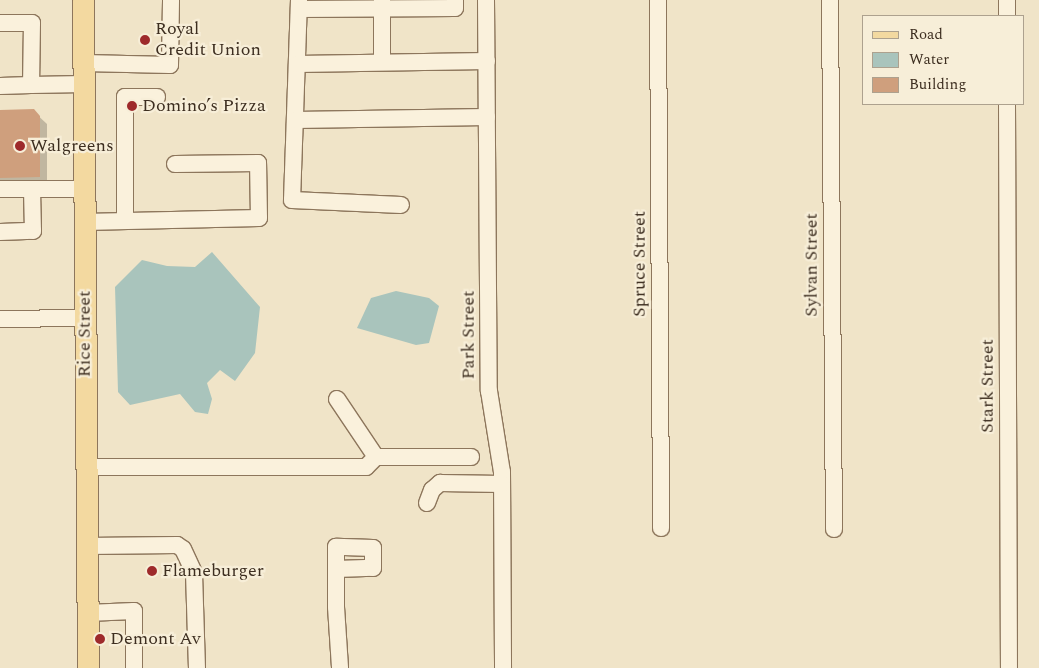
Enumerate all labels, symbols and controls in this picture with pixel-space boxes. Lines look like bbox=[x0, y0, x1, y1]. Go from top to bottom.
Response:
legend bbox=[862, 15, 1024, 105]
place label: Royal Credit Union bbox=[155, 19, 261, 62]
text: Road bbox=[909, 23, 943, 46]
marker: Royal Credit Union bbox=[139, 34, 151, 46]
text: Water bbox=[909, 48, 949, 71]
text: Building bbox=[909, 73, 966, 96]
place label: Domino’s Pizza bbox=[142, 95, 266, 117]
marker: Domino’s Pizza bbox=[126, 100, 138, 112]
place label: Walgreens bbox=[30, 135, 114, 157]
marker: Walgreens bbox=[14, 140, 26, 152]
street label: Spruce Street bbox=[629, 211, 651, 317]
street label: Sylvan Street bbox=[801, 213, 823, 317]
street label: Rice Street bbox=[74, 291, 96, 377]
street label: Park Street bbox=[458, 291, 480, 379]
street label: Stark Street bbox=[977, 339, 999, 433]
place label: Flameburger bbox=[162, 560, 264, 582]
marker: Flameburger bbox=[146, 565, 158, 577]
place label: Demont Av bbox=[110, 628, 201, 650]
marker: Demont Av bbox=[94, 633, 106, 645]

